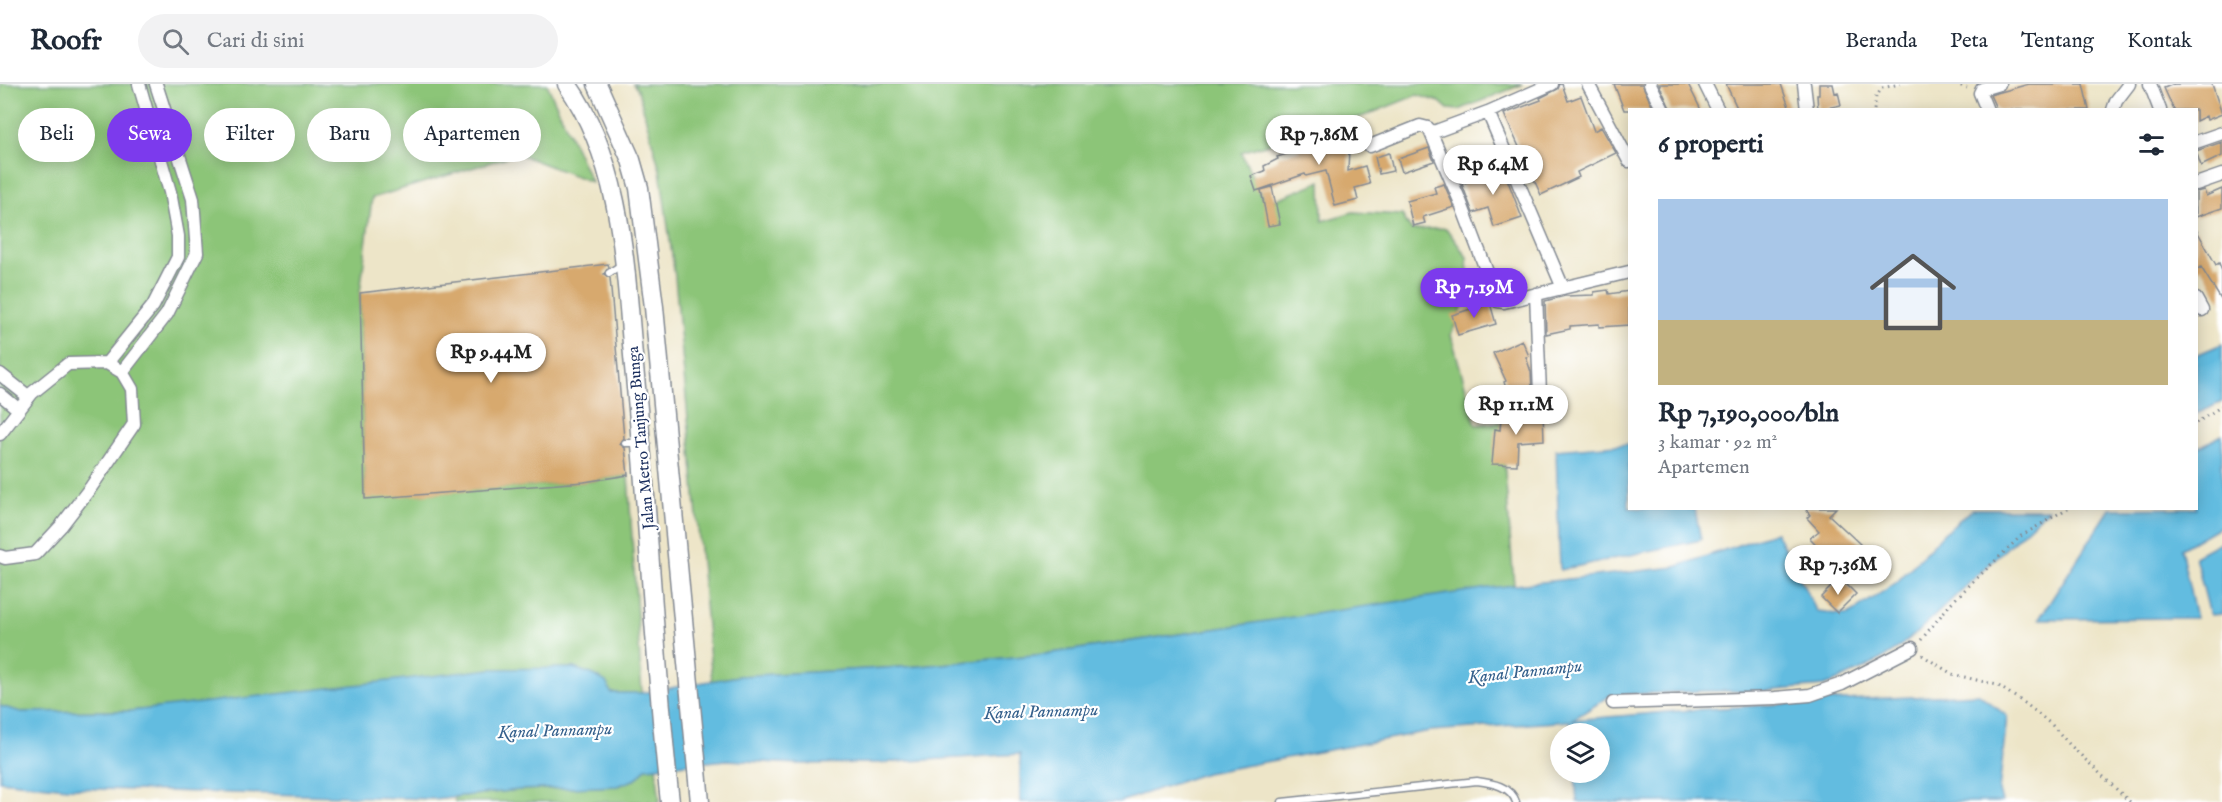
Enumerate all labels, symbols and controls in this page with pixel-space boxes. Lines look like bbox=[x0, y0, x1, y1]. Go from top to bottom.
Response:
search box bbox=[138, 14, 558, 68]
text: Roofr bbox=[30, 24, 102, 59]
icon: search bbox=[159, 25, 192, 58]
text: Cari di sini bbox=[207, 27, 304, 55]
text: Beranda bbox=[1845, 28, 1917, 55]
text: Peta bbox=[1950, 28, 1988, 55]
text: Tentang bbox=[2021, 28, 2094, 55]
text: Kontak bbox=[2127, 28, 2192, 55]
chip: Beli bbox=[18, 108, 95, 162]
chip: Sewa bbox=[107, 108, 192, 162]
chip: Filter bbox=[204, 108, 295, 162]
chip: Baru bbox=[307, 108, 391, 162]
chip: Apartemen bbox=[403, 108, 541, 162]
pin: Rp 7.86M bbox=[1257, 115, 1381, 166]
text: Rp 7.86M bbox=[1279, 122, 1359, 147]
text: 6 properti bbox=[1658, 128, 1764, 161]
icon: filters bbox=[2135, 128, 2168, 161]
pin: Rp 6.4M bbox=[1438, 145, 1548, 196]
text: Rp 6.4M bbox=[1457, 152, 1529, 177]
icon: home bbox=[1859, 238, 1967, 346]
pin: Rp 7.19M bbox=[1412, 268, 1536, 319]
text: Rp 7.19M bbox=[1435, 275, 1513, 300]
pin: Rp 9.44M bbox=[429, 333, 553, 384]
text: Rp 9.44M bbox=[450, 340, 532, 365]
street label: Jalan Metro Tanjung Bunga bbox=[624, 345, 660, 532]
pin: Rp 11.1M bbox=[1454, 385, 1578, 436]
text: Rp 11.1M bbox=[1478, 392, 1554, 417]
text: Rp 7,190,000/bln bbox=[1658, 397, 1839, 430]
text: 3 kamar · 92 m² bbox=[1658, 430, 1777, 455]
text: Apartemen bbox=[1658, 455, 1750, 480]
pin: Rp 7.36M bbox=[1776, 545, 1900, 596]
text: Rp 7.36M bbox=[1799, 552, 1877, 577]
water label: Kanal Pannampu bbox=[1466, 655, 1583, 690]
water label: Kanal Pannampu bbox=[982, 699, 1099, 726]
water label: Kanal Pannampu bbox=[496, 718, 613, 745]
map controls bbox=[1550, 723, 1610, 783]
button: layers bbox=[1550, 723, 1610, 783]

